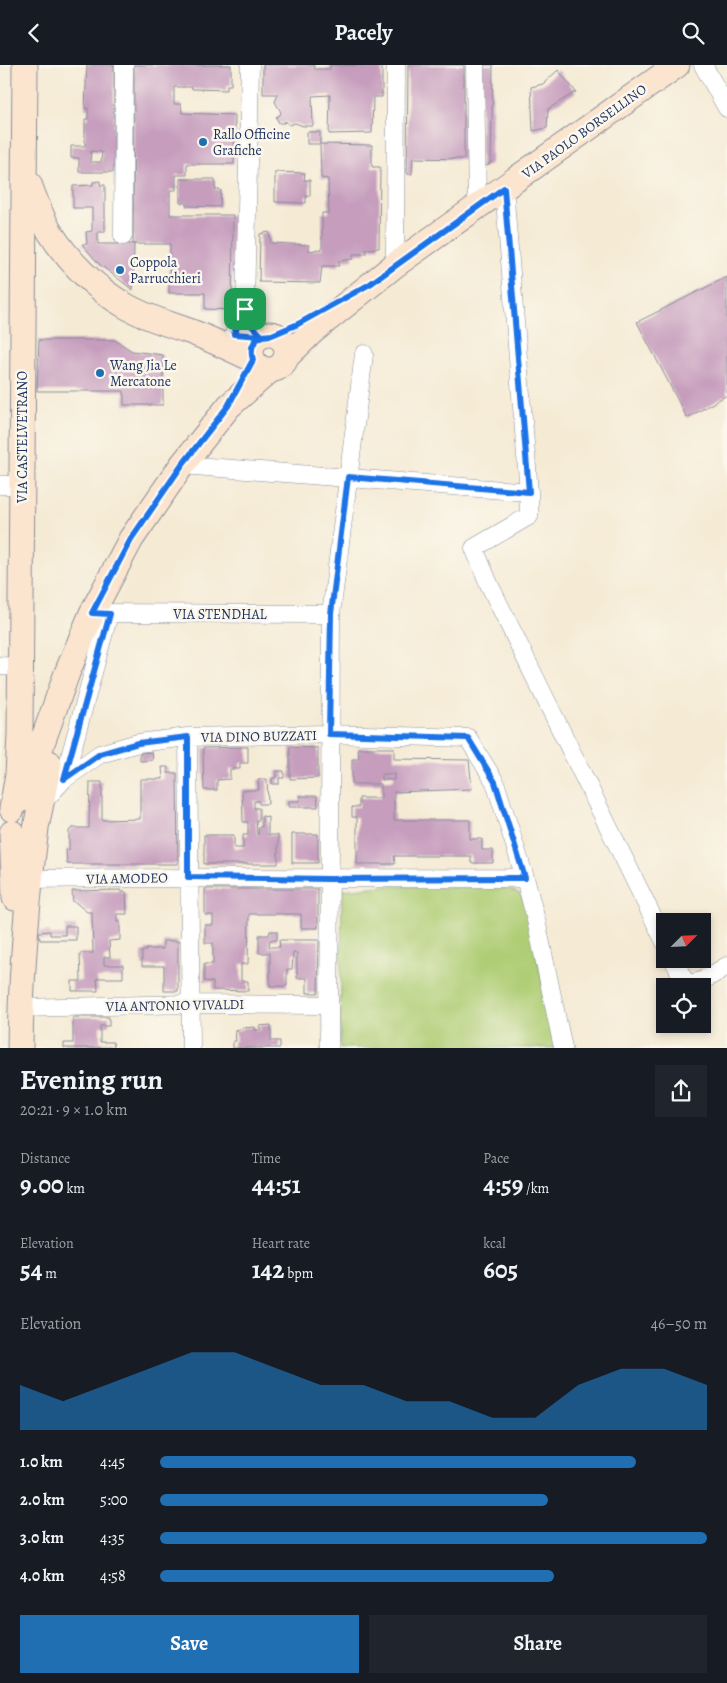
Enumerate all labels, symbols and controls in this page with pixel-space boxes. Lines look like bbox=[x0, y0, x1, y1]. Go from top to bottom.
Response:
text: Pacely bbox=[334, 18, 393, 48]
icon: back bbox=[20, 19, 48, 47]
icon: search bbox=[679, 19, 707, 47]
street label: VIA PAOLO BORSELLINO bbox=[517, 80, 651, 184]
place label: Rallo Officine Grafiche bbox=[213, 125, 290, 160]
marker: Rallo Officine Grafiche bbox=[197, 136, 209, 148]
place label: Coppola Parrucchieri bbox=[130, 253, 201, 288]
marker: Coppola Parrucchieri bbox=[114, 264, 126, 276]
pin bbox=[224, 288, 266, 330]
icon: arrive bbox=[231, 295, 259, 323]
place label: Wang Jia Le Mercatone bbox=[109, 356, 177, 391]
marker: Wang Jia Le Mercatone bbox=[94, 367, 106, 379]
street label: VIA CASTELVETRANO bbox=[13, 371, 32, 504]
street label: VIA STENDHAL bbox=[172, 605, 268, 624]
street label: VIA DINO BUZZATI bbox=[200, 726, 317, 747]
street label: VIA AMODEO bbox=[85, 868, 168, 889]
north arrow bbox=[656, 913, 711, 967]
map controls bbox=[656, 913, 711, 1033]
button: locate bbox=[656, 978, 711, 1033]
street label: VIA ANTONIO VIVALDI bbox=[105, 995, 244, 1016]
text: Evening run bbox=[20, 1061, 163, 1099]
button: share bbox=[655, 1065, 707, 1117]
text: 20:21 · 9 × 1.0 km bbox=[20, 1099, 128, 1121]
text: Distance bbox=[20, 1149, 70, 1168]
text: Time bbox=[252, 1149, 281, 1168]
text: Pace bbox=[483, 1149, 509, 1168]
text: 9.00 bbox=[20, 1168, 64, 1202]
text: 44:51 bbox=[252, 1168, 301, 1202]
text: 4:59 bbox=[483, 1168, 523, 1202]
text: km bbox=[64, 1179, 85, 1198]
text: /km bbox=[523, 1179, 549, 1198]
text: Elevation bbox=[20, 1234, 74, 1253]
text: Heart rate bbox=[252, 1234, 310, 1253]
text: kcal bbox=[483, 1234, 506, 1253]
text: 54 bbox=[20, 1253, 42, 1287]
text: 142 bbox=[252, 1253, 284, 1287]
text: 605 bbox=[483, 1253, 518, 1287]
text: m bbox=[42, 1264, 57, 1283]
text: bpm bbox=[284, 1264, 313, 1283]
text: Elevation bbox=[20, 1313, 81, 1335]
text: 46–50 m bbox=[651, 1313, 707, 1335]
text: 1.0 km bbox=[20, 1451, 63, 1473]
text: 4:45 bbox=[100, 1451, 125, 1473]
text: 2.0 km bbox=[20, 1489, 65, 1511]
text: 5:00 bbox=[100, 1489, 128, 1511]
text: 3.0 km bbox=[20, 1527, 64, 1549]
text: 4:35 bbox=[100, 1527, 125, 1549]
text: 4.0 km bbox=[20, 1565, 64, 1587]
text: 4:58 bbox=[100, 1565, 126, 1587]
button: Save bbox=[20, 1615, 359, 1673]
button: Share bbox=[369, 1615, 707, 1673]

